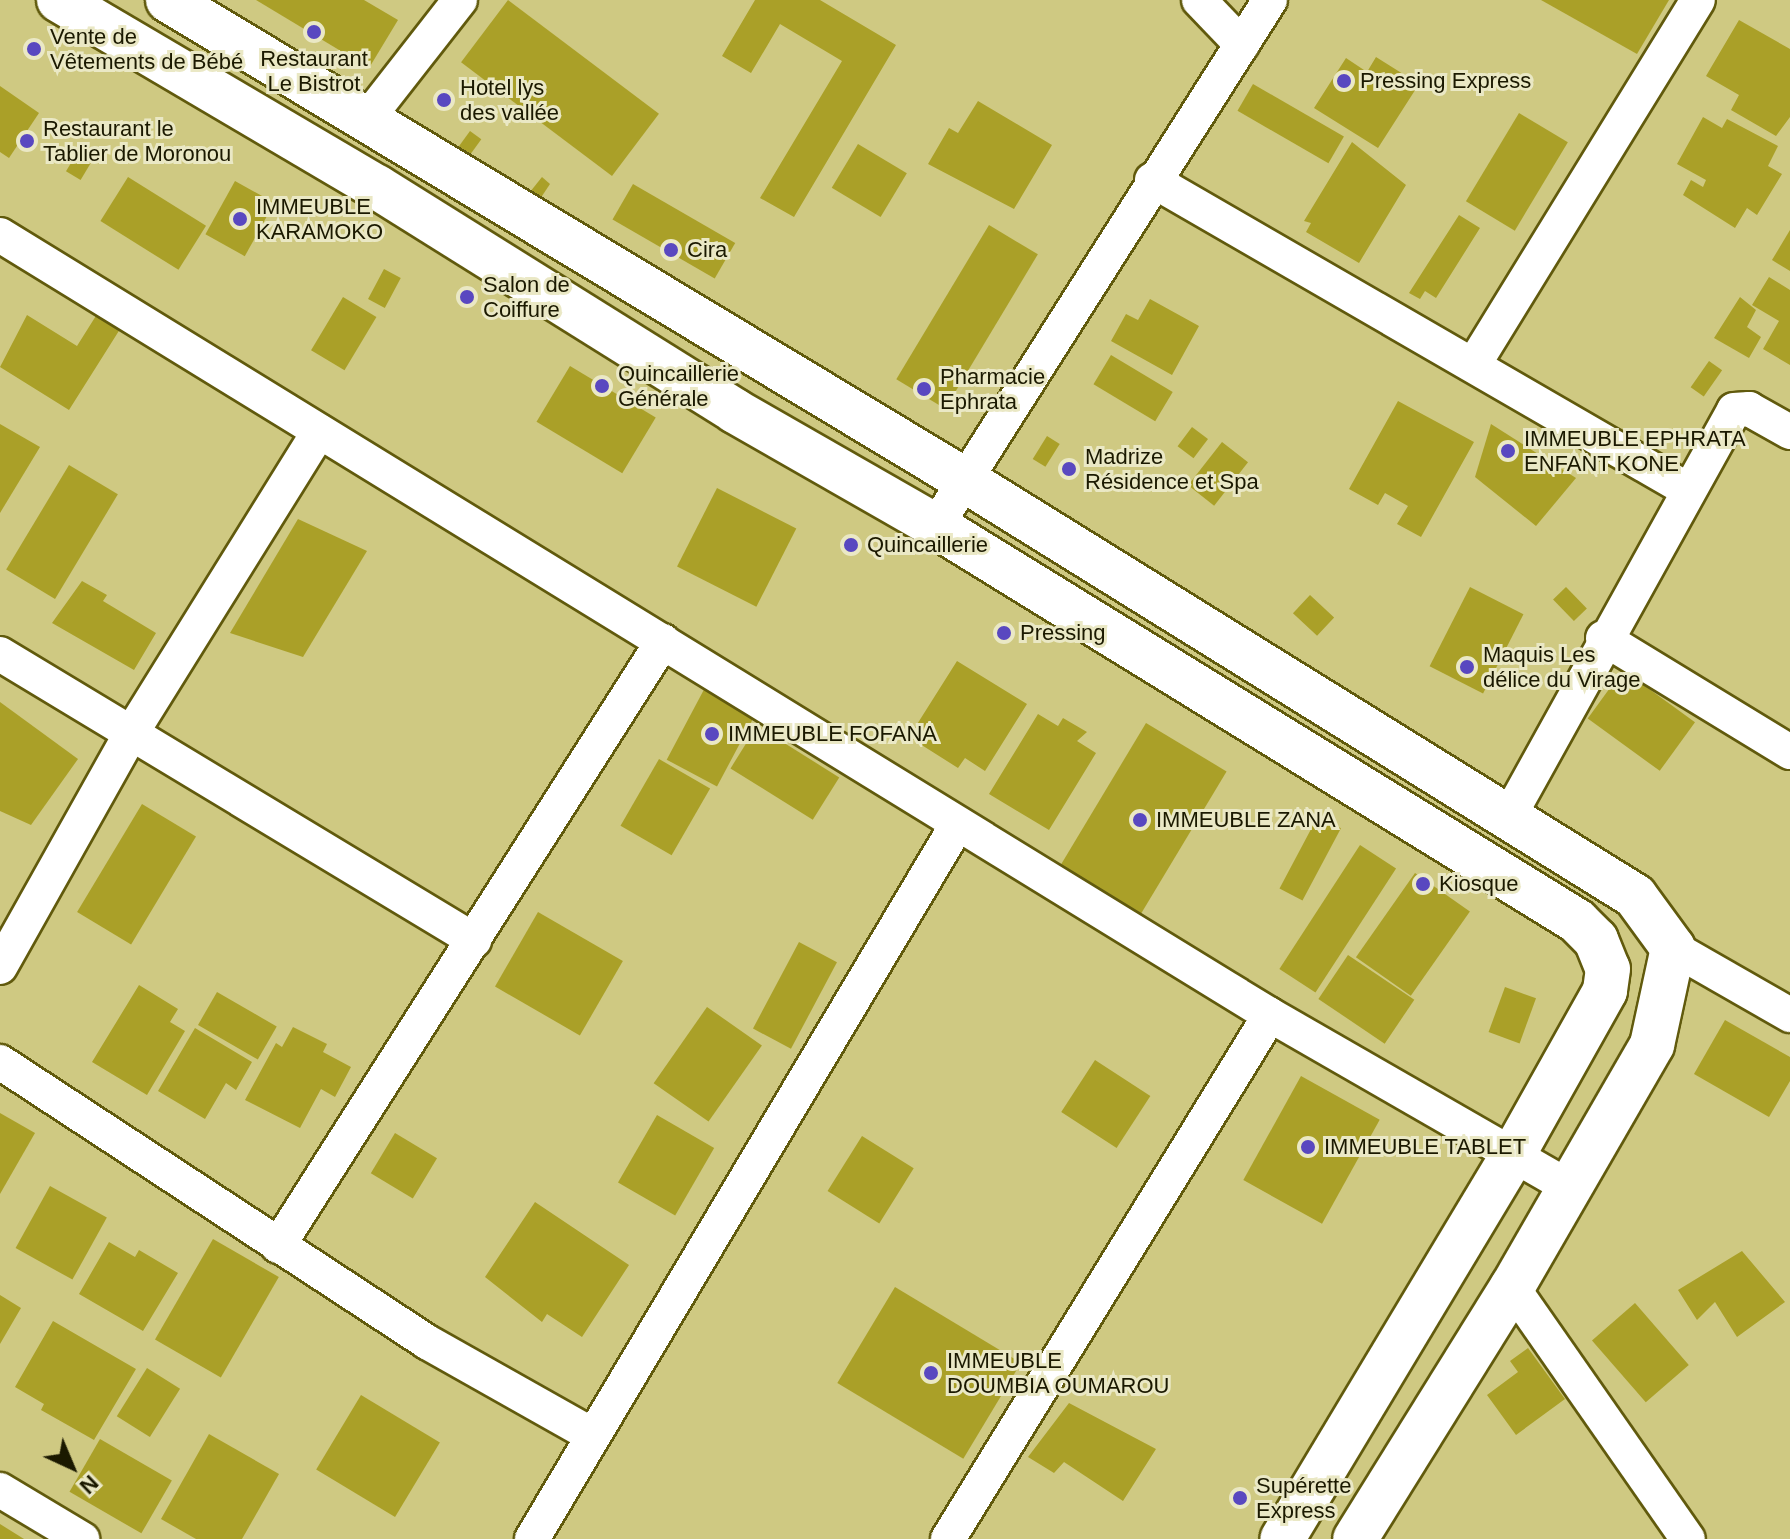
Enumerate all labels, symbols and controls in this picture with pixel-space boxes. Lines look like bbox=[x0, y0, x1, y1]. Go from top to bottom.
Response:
place label: Vente de Vêtements de Bébé bbox=[50, 23, 243, 74]
marker: Restaurant Le Bistrot bbox=[305, 23, 323, 41]
marker: Vente de Vêtements de Bébé bbox=[25, 40, 43, 58]
place label: Restaurant Le Bistrot bbox=[260, 45, 368, 96]
place label: Pressing Express bbox=[1360, 68, 1531, 94]
marker: Pressing Express bbox=[1335, 72, 1353, 90]
place label: Hotel lys des vallée bbox=[460, 74, 559, 126]
marker: Hotel lys des vallée bbox=[435, 91, 453, 109]
place label: Restaurant le Tablier de Moronou bbox=[43, 115, 231, 166]
marker: Restaurant le Tablier de Moronou bbox=[18, 132, 36, 150]
place label: IMMEUBLE KARAMOKO bbox=[256, 193, 383, 244]
marker: IMMEUBLE KARAMOKO bbox=[231, 210, 249, 228]
place label: Cira bbox=[687, 237, 727, 263]
marker: Cira bbox=[662, 241, 680, 259]
place label: Salon de Coiffure bbox=[483, 271, 570, 322]
marker: Salon de Coiffure bbox=[458, 288, 476, 306]
place label: Quincaillerie Générale bbox=[618, 360, 739, 412]
place label: Pharmacie Ephrata bbox=[940, 363, 1045, 414]
marker: Quincaillerie Générale bbox=[593, 377, 611, 395]
marker: Pharmacie Ephrata bbox=[915, 380, 933, 398]
place label: IMMEUBLE EPHRATA ENFANT KONE bbox=[1524, 425, 1746, 476]
marker: IMMEUBLE EPHRATA ENFANT KONE bbox=[1499, 442, 1517, 460]
place label: Madrize Résidence et Spa bbox=[1085, 443, 1259, 494]
marker: Madrize Résidence et Spa bbox=[1060, 460, 1078, 478]
place label: Quincaillerie bbox=[867, 532, 988, 558]
marker: Quincaillerie bbox=[842, 536, 860, 554]
place label: Pressing bbox=[1020, 620, 1106, 646]
marker: Pressing bbox=[995, 624, 1013, 642]
place label: Maquis Les délice du Virage bbox=[1483, 641, 1640, 692]
marker: Maquis Les délice du Virage bbox=[1458, 658, 1476, 676]
place label: IMMEUBLE FOFANA bbox=[728, 721, 937, 747]
marker: IMMEUBLE FOFANA bbox=[703, 725, 721, 743]
place label: IMMEUBLE ZANA bbox=[1156, 807, 1336, 833]
marker: IMMEUBLE ZANA bbox=[1131, 811, 1149, 829]
place label: Kiosque bbox=[1439, 871, 1519, 897]
marker: Kiosque bbox=[1414, 875, 1432, 893]
place label: IMMEUBLE TABLET bbox=[1324, 1134, 1527, 1160]
marker: IMMEUBLE TABLET bbox=[1299, 1138, 1317, 1156]
place label: IMMEUBLE DOUMBIA OUMAROU bbox=[947, 1347, 1171, 1398]
marker: IMMEUBLE DOUMBIA OUMAROU bbox=[922, 1364, 940, 1382]
north arrow bbox=[32, 1427, 112, 1507]
text: N bbox=[75, 1470, 103, 1499]
place label: Supérette Express bbox=[1256, 1472, 1351, 1524]
marker: Supérette Express bbox=[1231, 1489, 1249, 1507]

